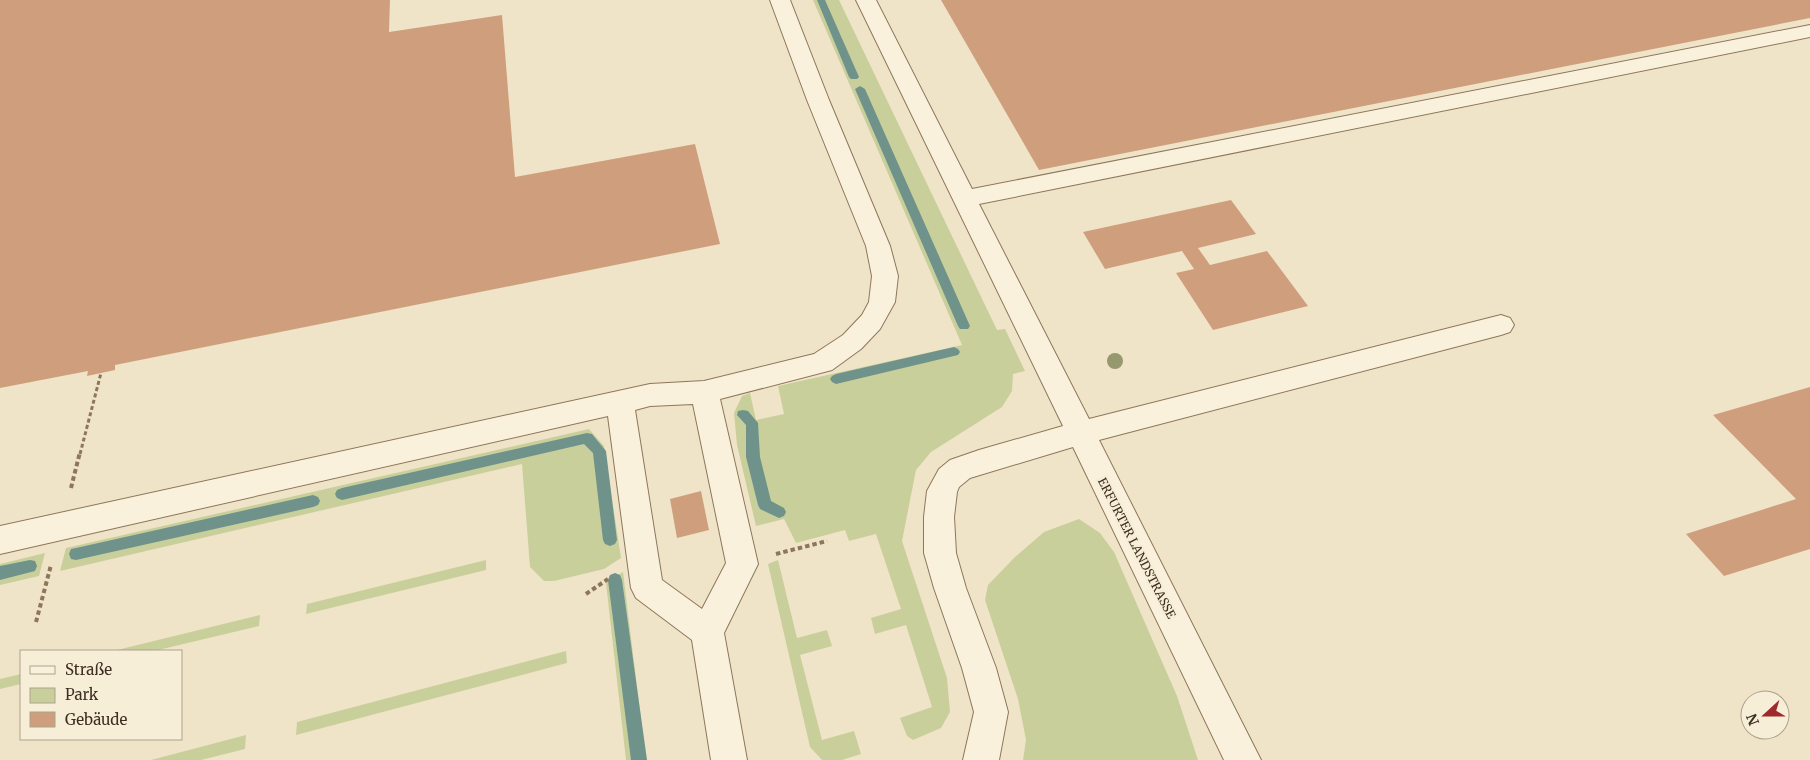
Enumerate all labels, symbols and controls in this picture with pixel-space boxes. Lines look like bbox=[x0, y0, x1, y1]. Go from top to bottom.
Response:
street label: ERFURTER LANDSTRASSE bbox=[1095, 475, 1179, 621]
legend bbox=[20, 650, 182, 740]
text: Straße bbox=[65, 660, 112, 679]
text: Park bbox=[65, 685, 99, 704]
north arrow bbox=[1740, 690, 1790, 740]
text: Gebäude bbox=[65, 710, 128, 729]
text: N bbox=[1742, 711, 1763, 728]

